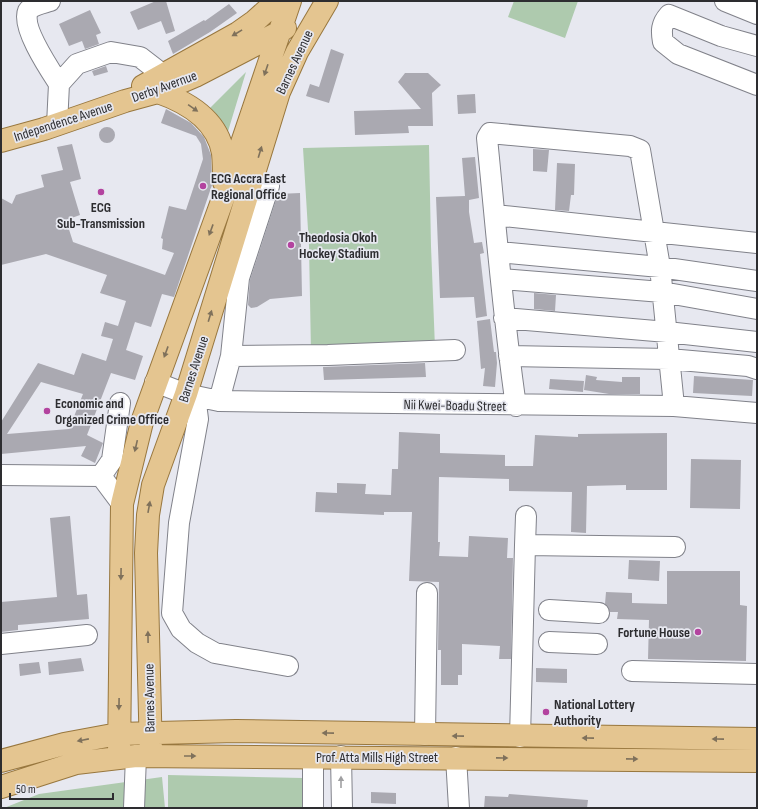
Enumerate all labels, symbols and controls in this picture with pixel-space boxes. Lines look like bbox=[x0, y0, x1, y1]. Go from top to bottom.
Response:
street label: Barnes Avenue bbox=[272, 27, 317, 97]
one-way arrow bbox=[231, 30, 243, 37]
one-way arrow bbox=[263, 65, 269, 77]
street label: Derby Avernue bbox=[129, 67, 199, 106]
street label: Independence Avenue bbox=[12, 98, 115, 145]
one-way arrow bbox=[188, 104, 198, 112]
one-way arrow bbox=[257, 146, 263, 158]
place label: ECG Accra East Regional Office bbox=[211, 170, 286, 203]
marker: ECG Accra East Regional Office bbox=[198, 181, 208, 191]
marker: ECG Sub-Transmission bbox=[96, 187, 106, 197]
place label: ECG Sub-Transmission bbox=[57, 199, 145, 232]
one-way arrow bbox=[208, 225, 214, 237]
place label: Theodosia Okoh Hockey Stadium bbox=[299, 229, 379, 262]
marker: Theodosia Okoh Hockey Stadium bbox=[286, 240, 296, 250]
one-way arrow bbox=[207, 310, 213, 322]
street label: Barnes Avenue bbox=[175, 334, 212, 404]
one-way arrow bbox=[163, 347, 169, 359]
place label: Economic and Organized Crime Office bbox=[55, 395, 169, 428]
street label: Nii Kwei-Boadu Street bbox=[403, 396, 507, 415]
marker: Economic and Organized Crime Office bbox=[42, 406, 52, 416]
one-way arrow bbox=[133, 440, 139, 452]
one-way arrow bbox=[147, 501, 153, 513]
one-way arrow bbox=[118, 568, 124, 581]
place label: Fortune House bbox=[618, 624, 690, 641]
marker: Fortune House bbox=[693, 627, 703, 637]
one-way arrow bbox=[144, 631, 151, 643]
street label: Barnes Avenue bbox=[140, 663, 159, 733]
place label: National Lottery Authority bbox=[553, 696, 635, 729]
one-way arrow bbox=[116, 698, 122, 711]
marker: National Lottery Authority bbox=[541, 707, 551, 717]
one-way arrow bbox=[321, 730, 334, 736]
one-way arrow bbox=[451, 733, 464, 739]
one-way arrow bbox=[581, 735, 594, 741]
one-way arrow bbox=[711, 736, 724, 742]
one-way arrow bbox=[77, 738, 89, 744]
street label: Prof. Atta Mills High Street bbox=[316, 749, 438, 766]
one-way arrow bbox=[184, 753, 197, 759]
one-way arrow bbox=[496, 755, 509, 761]
one-way arrow bbox=[626, 756, 639, 762]
scale bar bbox=[10, 775, 113, 801]
one-way arrow bbox=[338, 776, 345, 788]
text: 50 m bbox=[16, 782, 36, 797]

